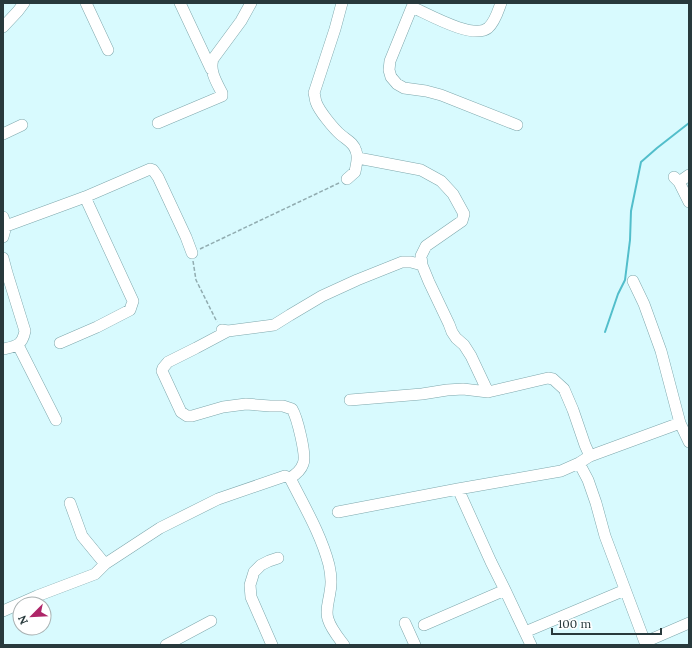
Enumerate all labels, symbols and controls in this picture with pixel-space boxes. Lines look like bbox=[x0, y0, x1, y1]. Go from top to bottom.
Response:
north arrow bbox=[12, 596, 52, 636]
scale bar bbox=[552, 610, 661, 636]
text: N bbox=[15, 613, 31, 627]
text: 100 m bbox=[558, 616, 591, 631]

